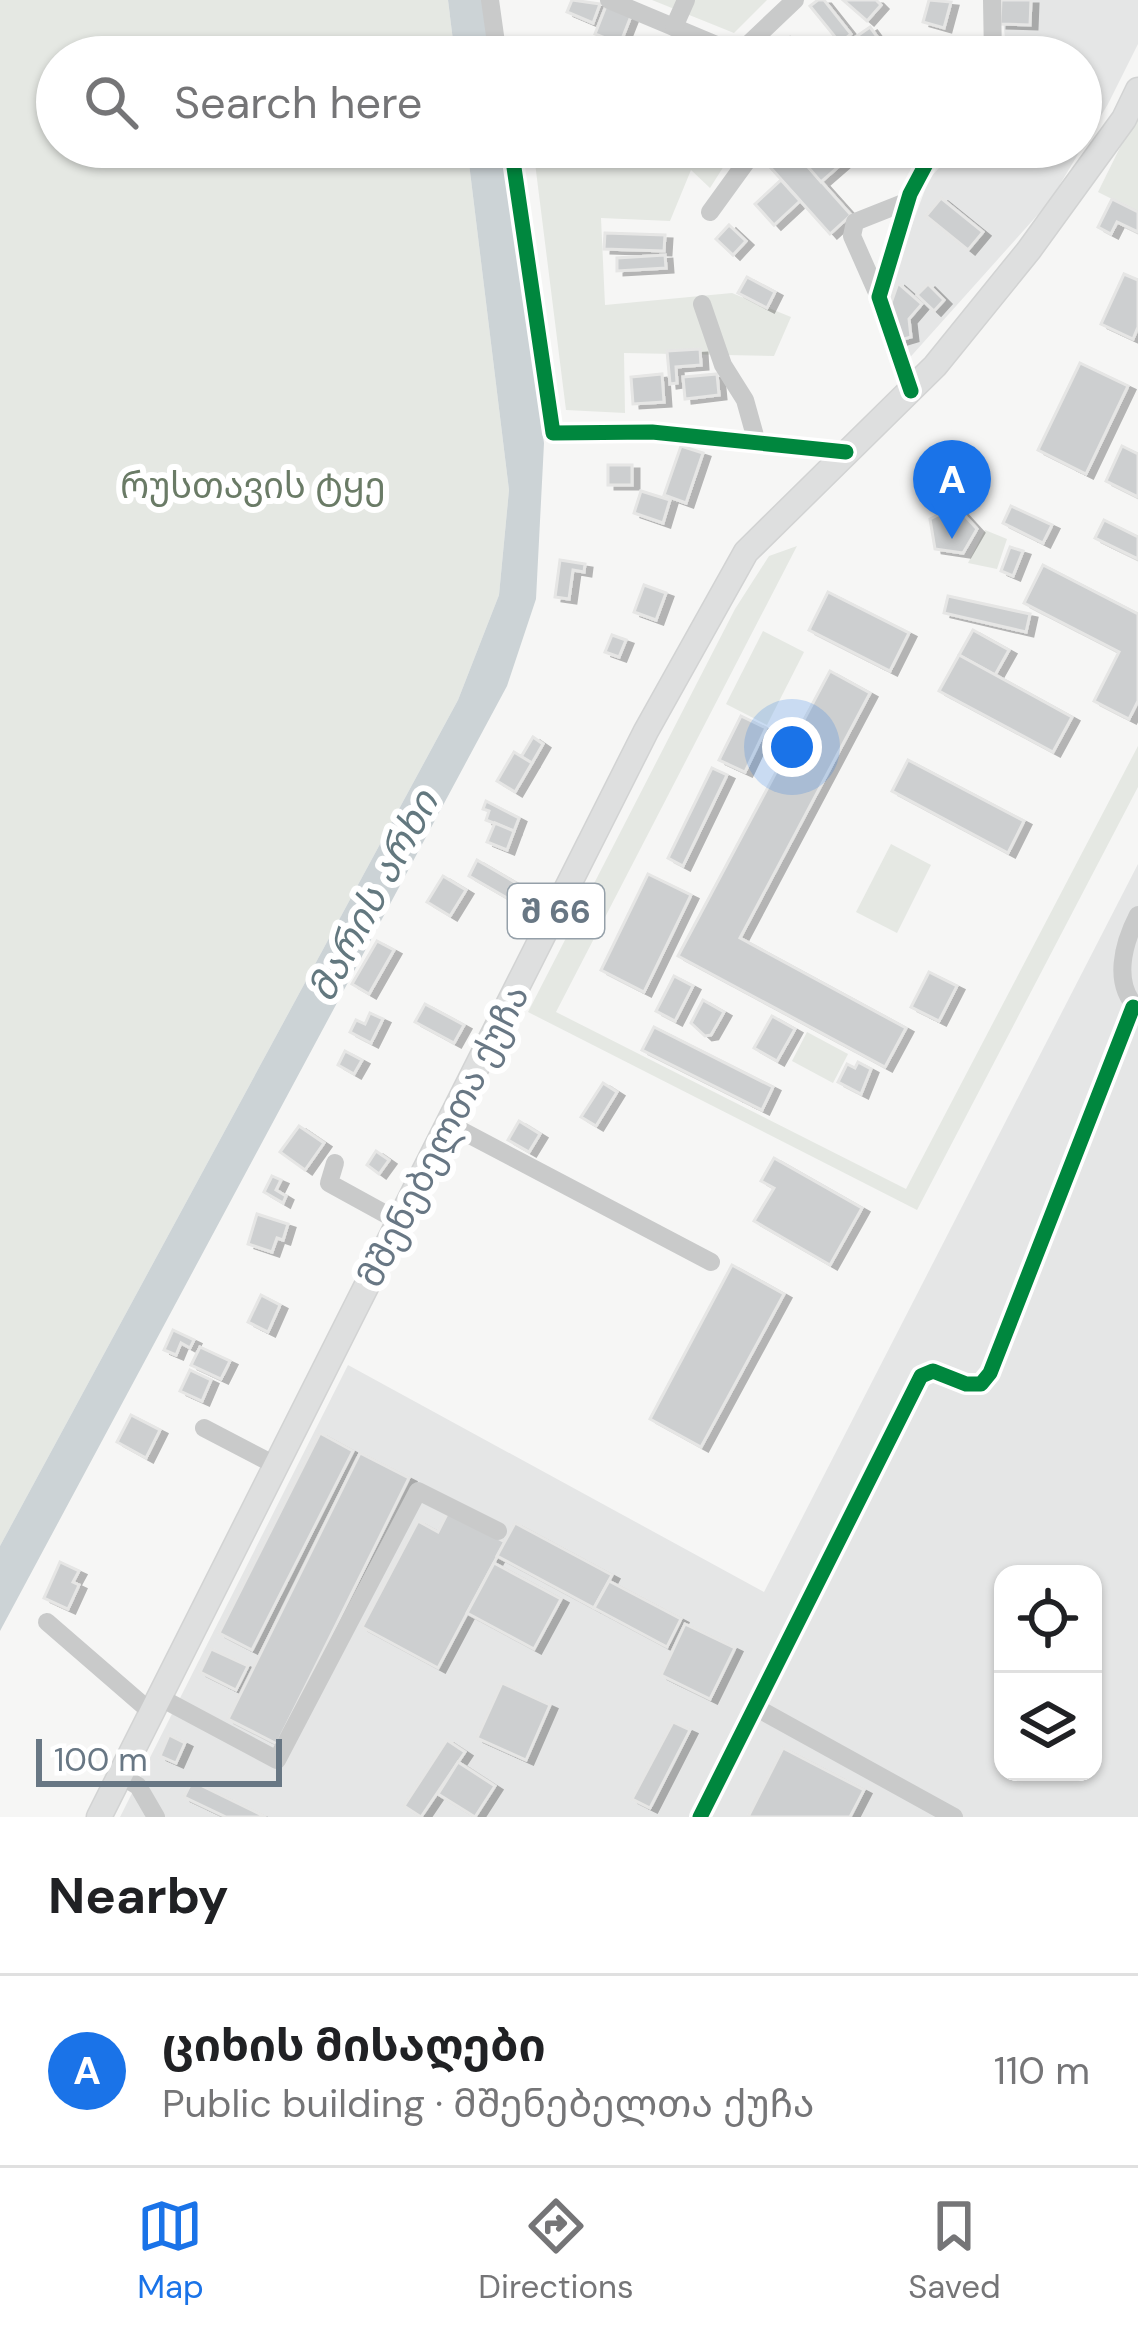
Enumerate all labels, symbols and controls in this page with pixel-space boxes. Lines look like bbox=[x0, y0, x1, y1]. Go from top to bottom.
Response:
search box bbox=[36, 36, 1102, 168]
icon: search bbox=[78, 69, 144, 135]
text: Search here bbox=[174, 73, 422, 132]
pin: A bbox=[913, 440, 991, 539]
park label: რუსთავის ტყე bbox=[120, 462, 386, 509]
your location bbox=[762, 717, 822, 777]
water label: მარის არხი bbox=[296, 780, 451, 1010]
road number: შ 66 bbox=[508, 884, 604, 938]
street label: მშენებელთა ქუჩა bbox=[346, 977, 540, 1295]
map controls bbox=[994, 1565, 1102, 1781]
button: locate bbox=[994, 1565, 1102, 1673]
button: layers bbox=[994, 1673, 1102, 1781]
scale bar bbox=[36, 1733, 282, 1786]
text: 100 m bbox=[54, 1738, 148, 1781]
text: Nearby bbox=[48, 1862, 229, 1929]
text: ციხის მისაღები bbox=[162, 2016, 546, 2075]
text: A bbox=[73, 2045, 101, 2096]
text: 110 m bbox=[994, 2045, 1090, 2096]
text: Public building · მშენებელთა ქუჩა bbox=[162, 2078, 814, 2129]
tab: Map bbox=[137, 2193, 204, 2308]
tab: Directions bbox=[478, 2193, 634, 2308]
tab: Saved bbox=[908, 2193, 1001, 2308]

